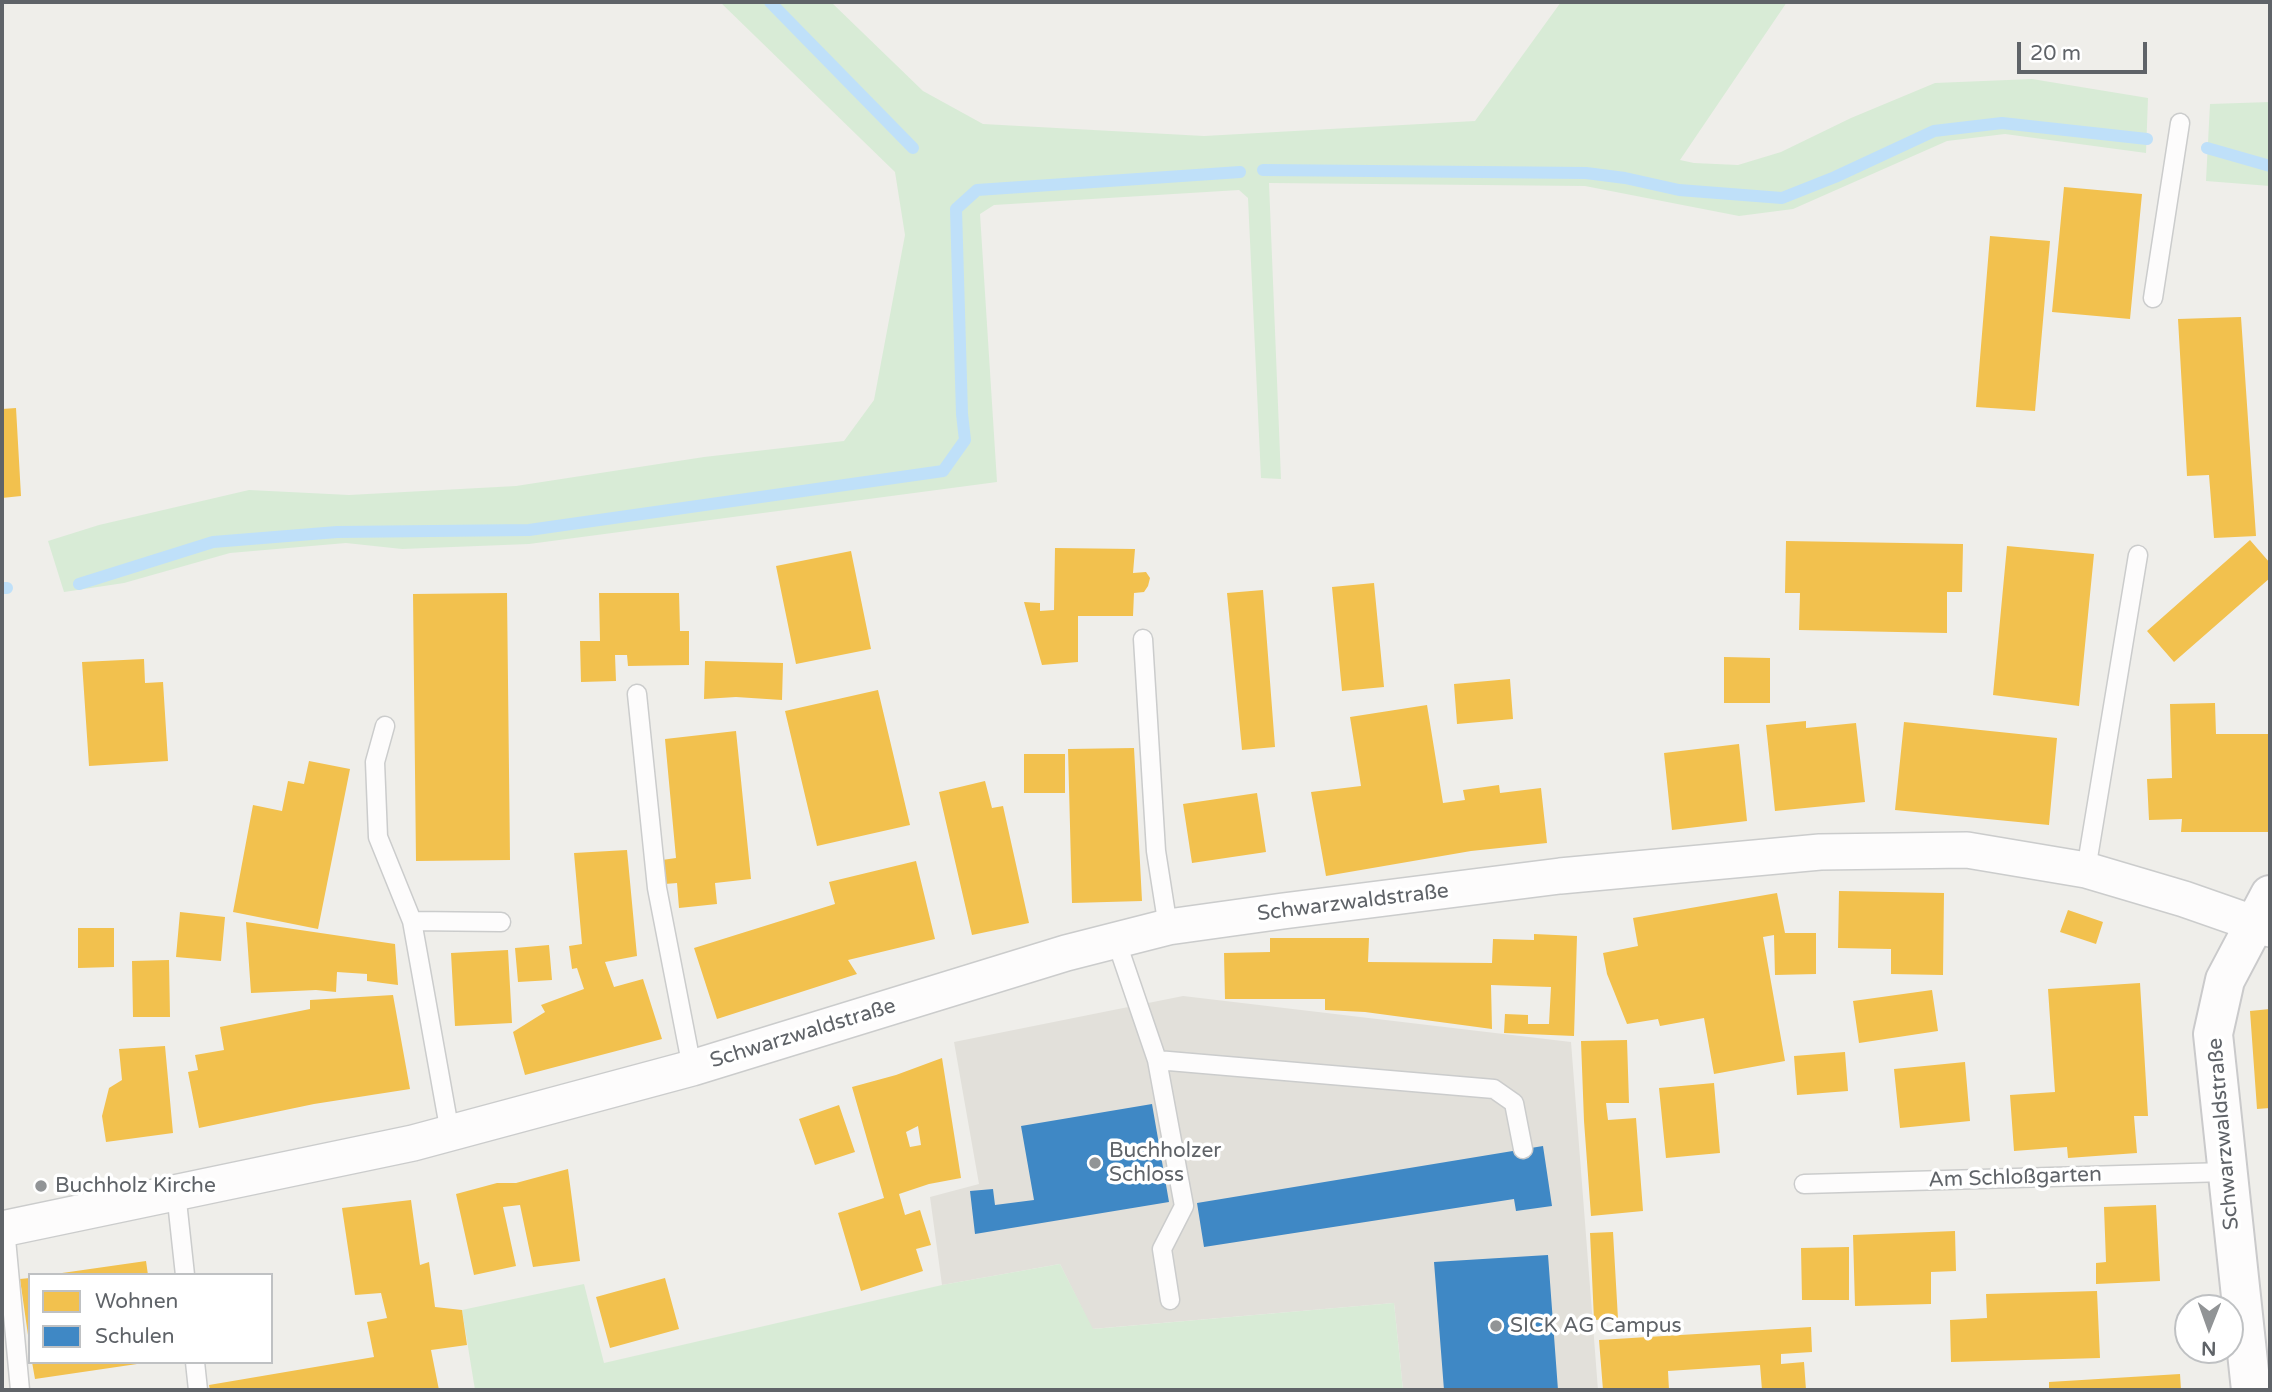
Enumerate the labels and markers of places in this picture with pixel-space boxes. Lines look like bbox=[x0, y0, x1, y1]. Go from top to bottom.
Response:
place label: Buchholzer Schloss bbox=[1109, 1138, 1221, 1188]
marker: Buchholzer Schloss bbox=[1087, 1155, 1103, 1171]
place label: Buchholz Kirche bbox=[55, 1173, 216, 1199]
marker: Buchholz Kirche bbox=[33, 1178, 49, 1194]
place label: SICK AG Campus bbox=[1510, 1313, 1682, 1339]
marker: SICK AG Campus bbox=[1488, 1318, 1504, 1334]

